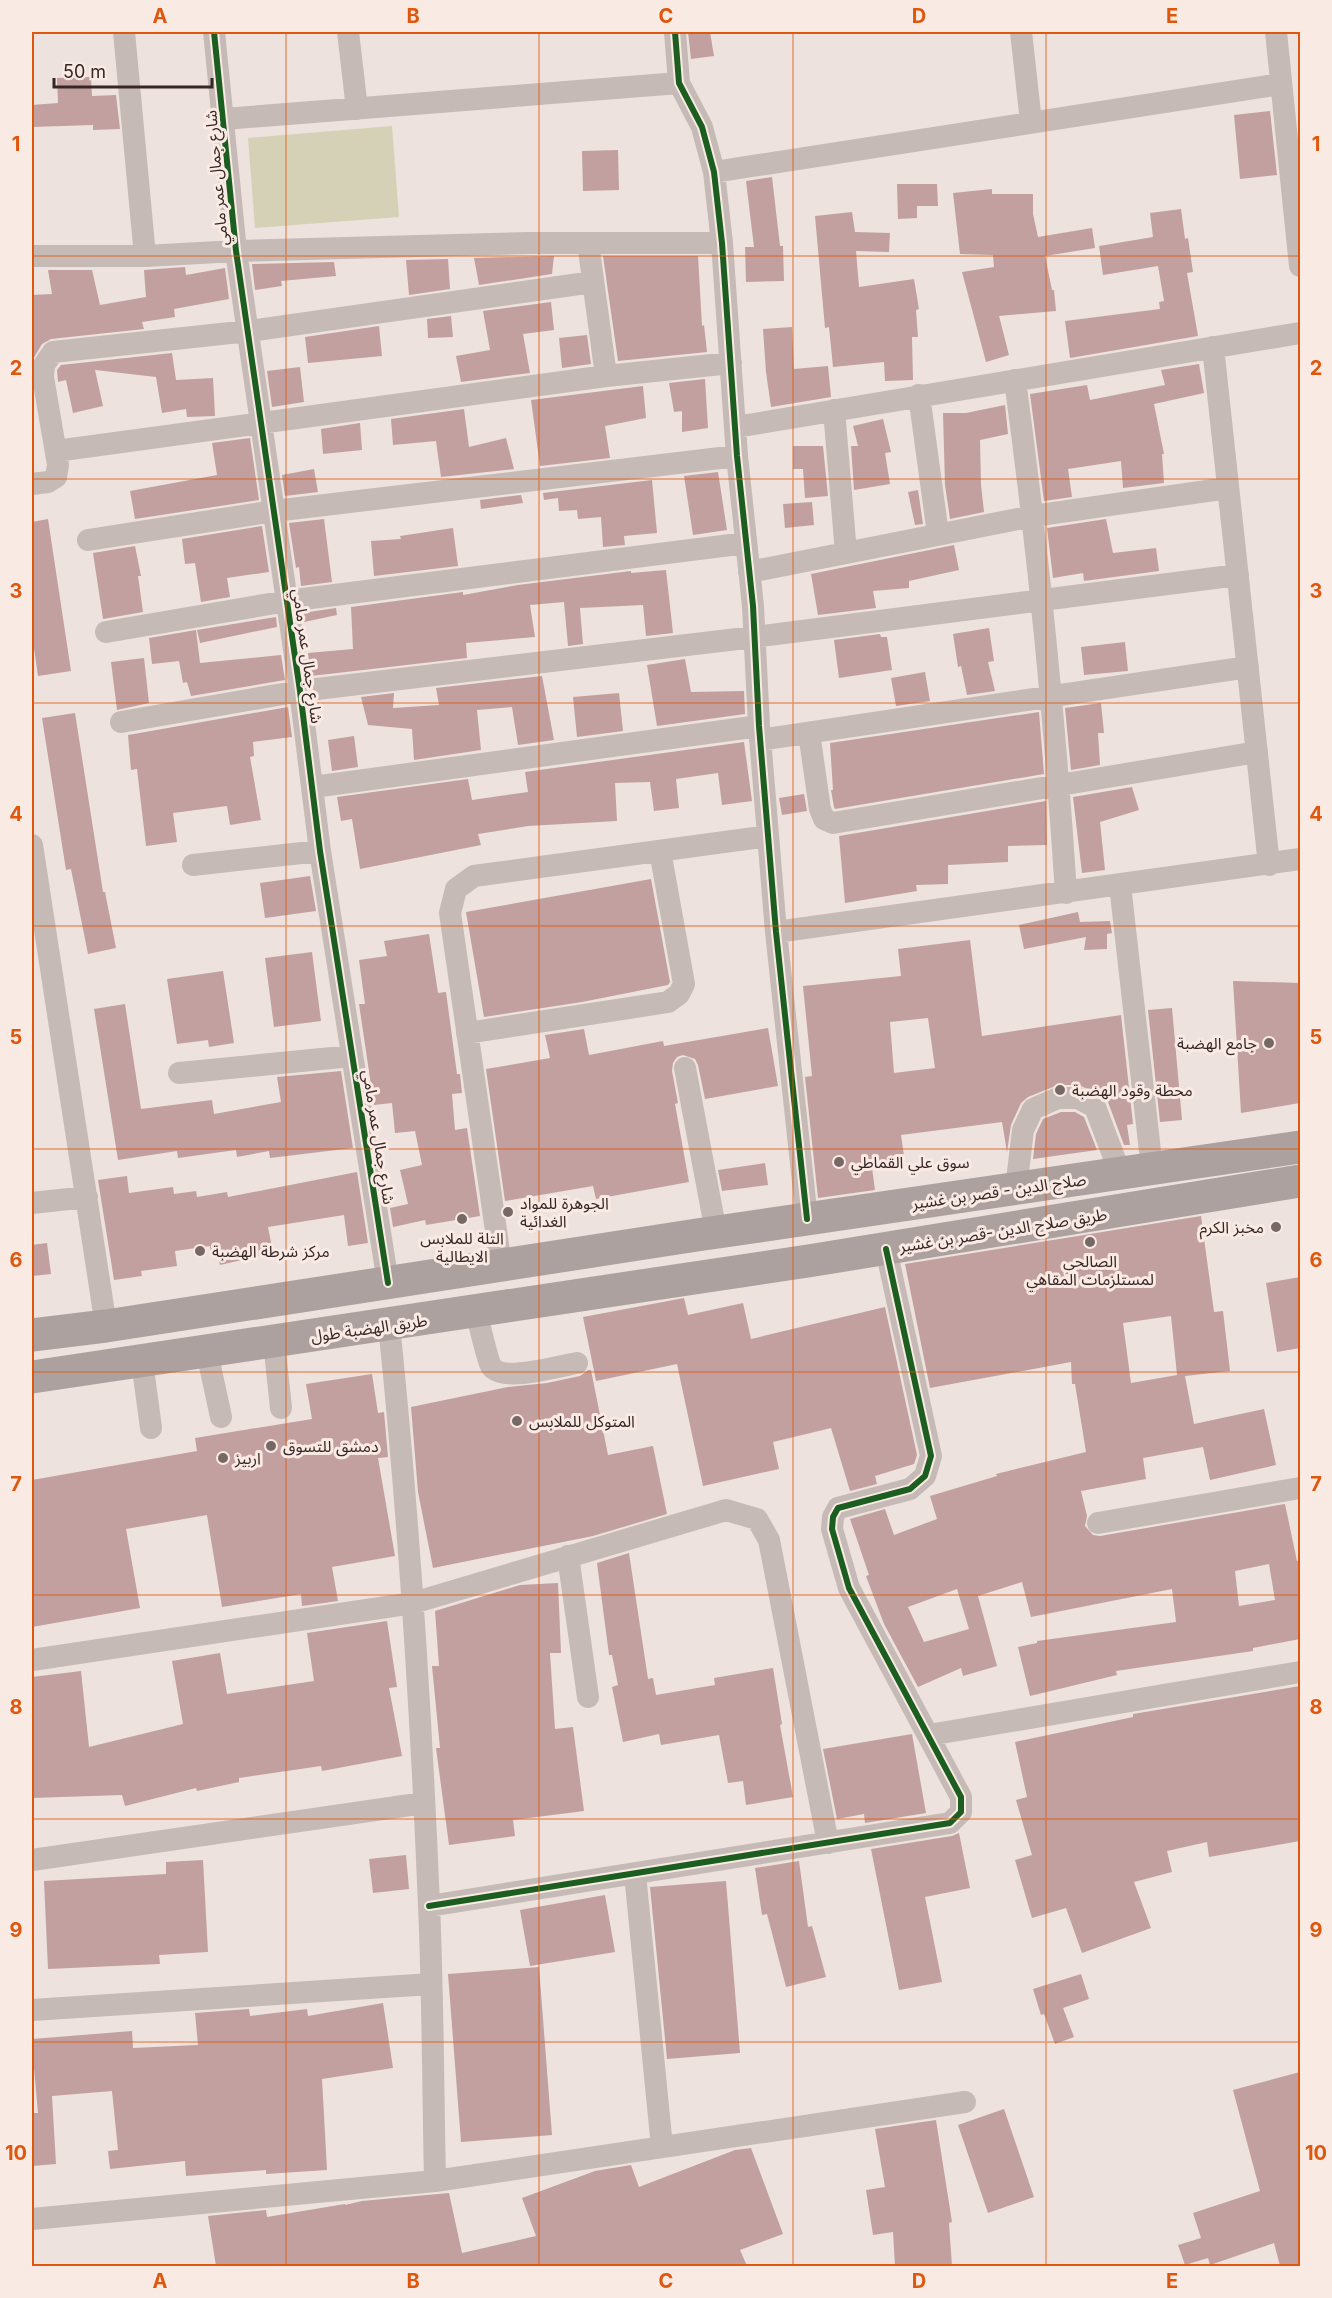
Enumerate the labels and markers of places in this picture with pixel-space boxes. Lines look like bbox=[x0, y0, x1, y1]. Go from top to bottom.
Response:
place label: جامع الهضبة bbox=[1177, 1033, 1257, 1056]
marker: جامع الهضبة bbox=[1262, 1036, 1276, 1050]
place label: محطة وقود الهضبة bbox=[1072, 1080, 1193, 1100]
marker: محطة وقود الهضبة bbox=[1053, 1083, 1067, 1097]
place label: سوق علي القماطي bbox=[851, 1152, 970, 1175]
marker: سوق علي القماطي bbox=[832, 1155, 846, 1169]
place label: الجوهرة للمواد الغدائية bbox=[520, 1193, 609, 1231]
marker: الجوهرة للمواد الغدائية bbox=[501, 1205, 515, 1219]
marker: التلة للملابس الايطالية bbox=[455, 1212, 469, 1226]
place label: مخبز الكرم bbox=[1200, 1217, 1264, 1240]
marker: مخبز الكرم bbox=[1269, 1220, 1283, 1234]
place label: التلة للملابس الايطالية bbox=[420, 1228, 504, 1266]
marker: الصالحي لمستلزمات المقاهي bbox=[1083, 1235, 1097, 1249]
place label: مركز شرطة الهضبة bbox=[212, 1241, 330, 1261]
marker: مركز شرطة الهضبة bbox=[193, 1244, 207, 1258]
place label: الصالحي لمستلزمات المقاهي bbox=[1026, 1251, 1154, 1292]
place label: المتوكل للملابس bbox=[529, 1411, 635, 1431]
marker: المتوكل للملابس bbox=[510, 1414, 524, 1428]
place label: دمشق للتسوق bbox=[283, 1436, 379, 1457]
marker: دمشق للتسوق bbox=[264, 1439, 278, 1453]
place label: اربيز bbox=[234, 1448, 261, 1468]
marker: اربيز bbox=[216, 1451, 230, 1465]

